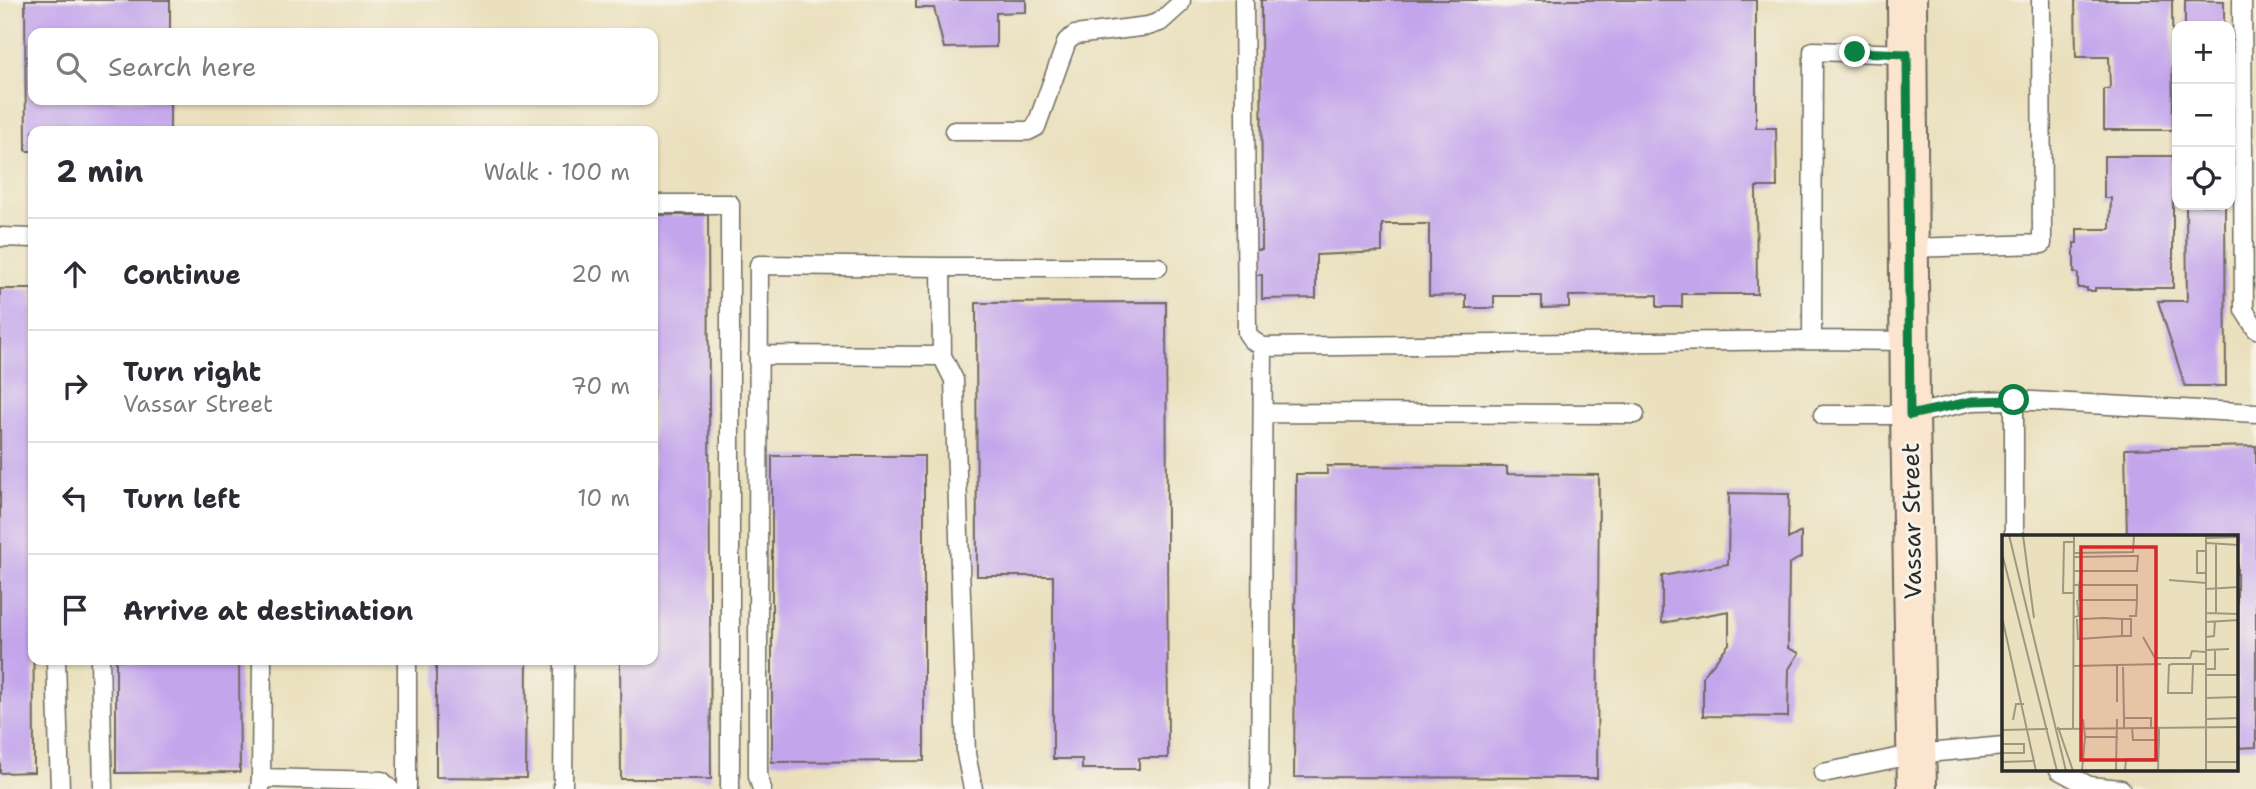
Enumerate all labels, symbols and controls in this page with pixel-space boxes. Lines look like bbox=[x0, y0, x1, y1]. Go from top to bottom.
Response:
map controls bbox=[2172, 21, 2235, 210]
button: + bbox=[2172, 21, 2235, 84]
search box bbox=[28, 28, 658, 105]
route end bbox=[1839, 36, 1870, 67]
icon: search bbox=[52, 48, 90, 86]
text: Search here bbox=[108, 49, 257, 84]
button: − bbox=[2172, 84, 2235, 147]
button: locate bbox=[2172, 147, 2235, 210]
text: 2 min bbox=[56, 151, 143, 192]
text: Walk · 100 m bbox=[484, 157, 630, 187]
icon: ahead bbox=[56, 255, 94, 293]
text: Continue bbox=[123, 257, 241, 292]
text: 20 m bbox=[571, 259, 630, 289]
text: Turn right bbox=[123, 354, 261, 389]
icon: right bbox=[56, 367, 94, 405]
text: 70 m bbox=[571, 371, 630, 401]
route start bbox=[1998, 384, 2029, 415]
text: Vassar Street bbox=[123, 389, 273, 419]
street label: Vassar Street bbox=[1895, 442, 1929, 600]
icon: left bbox=[56, 479, 94, 517]
text: Turn left bbox=[123, 481, 240, 516]
text: 10 m bbox=[577, 483, 630, 513]
inset map bbox=[2002, 535, 2238, 772]
icon: arrive bbox=[56, 591, 94, 629]
text: Arrive at destination bbox=[123, 593, 413, 628]

